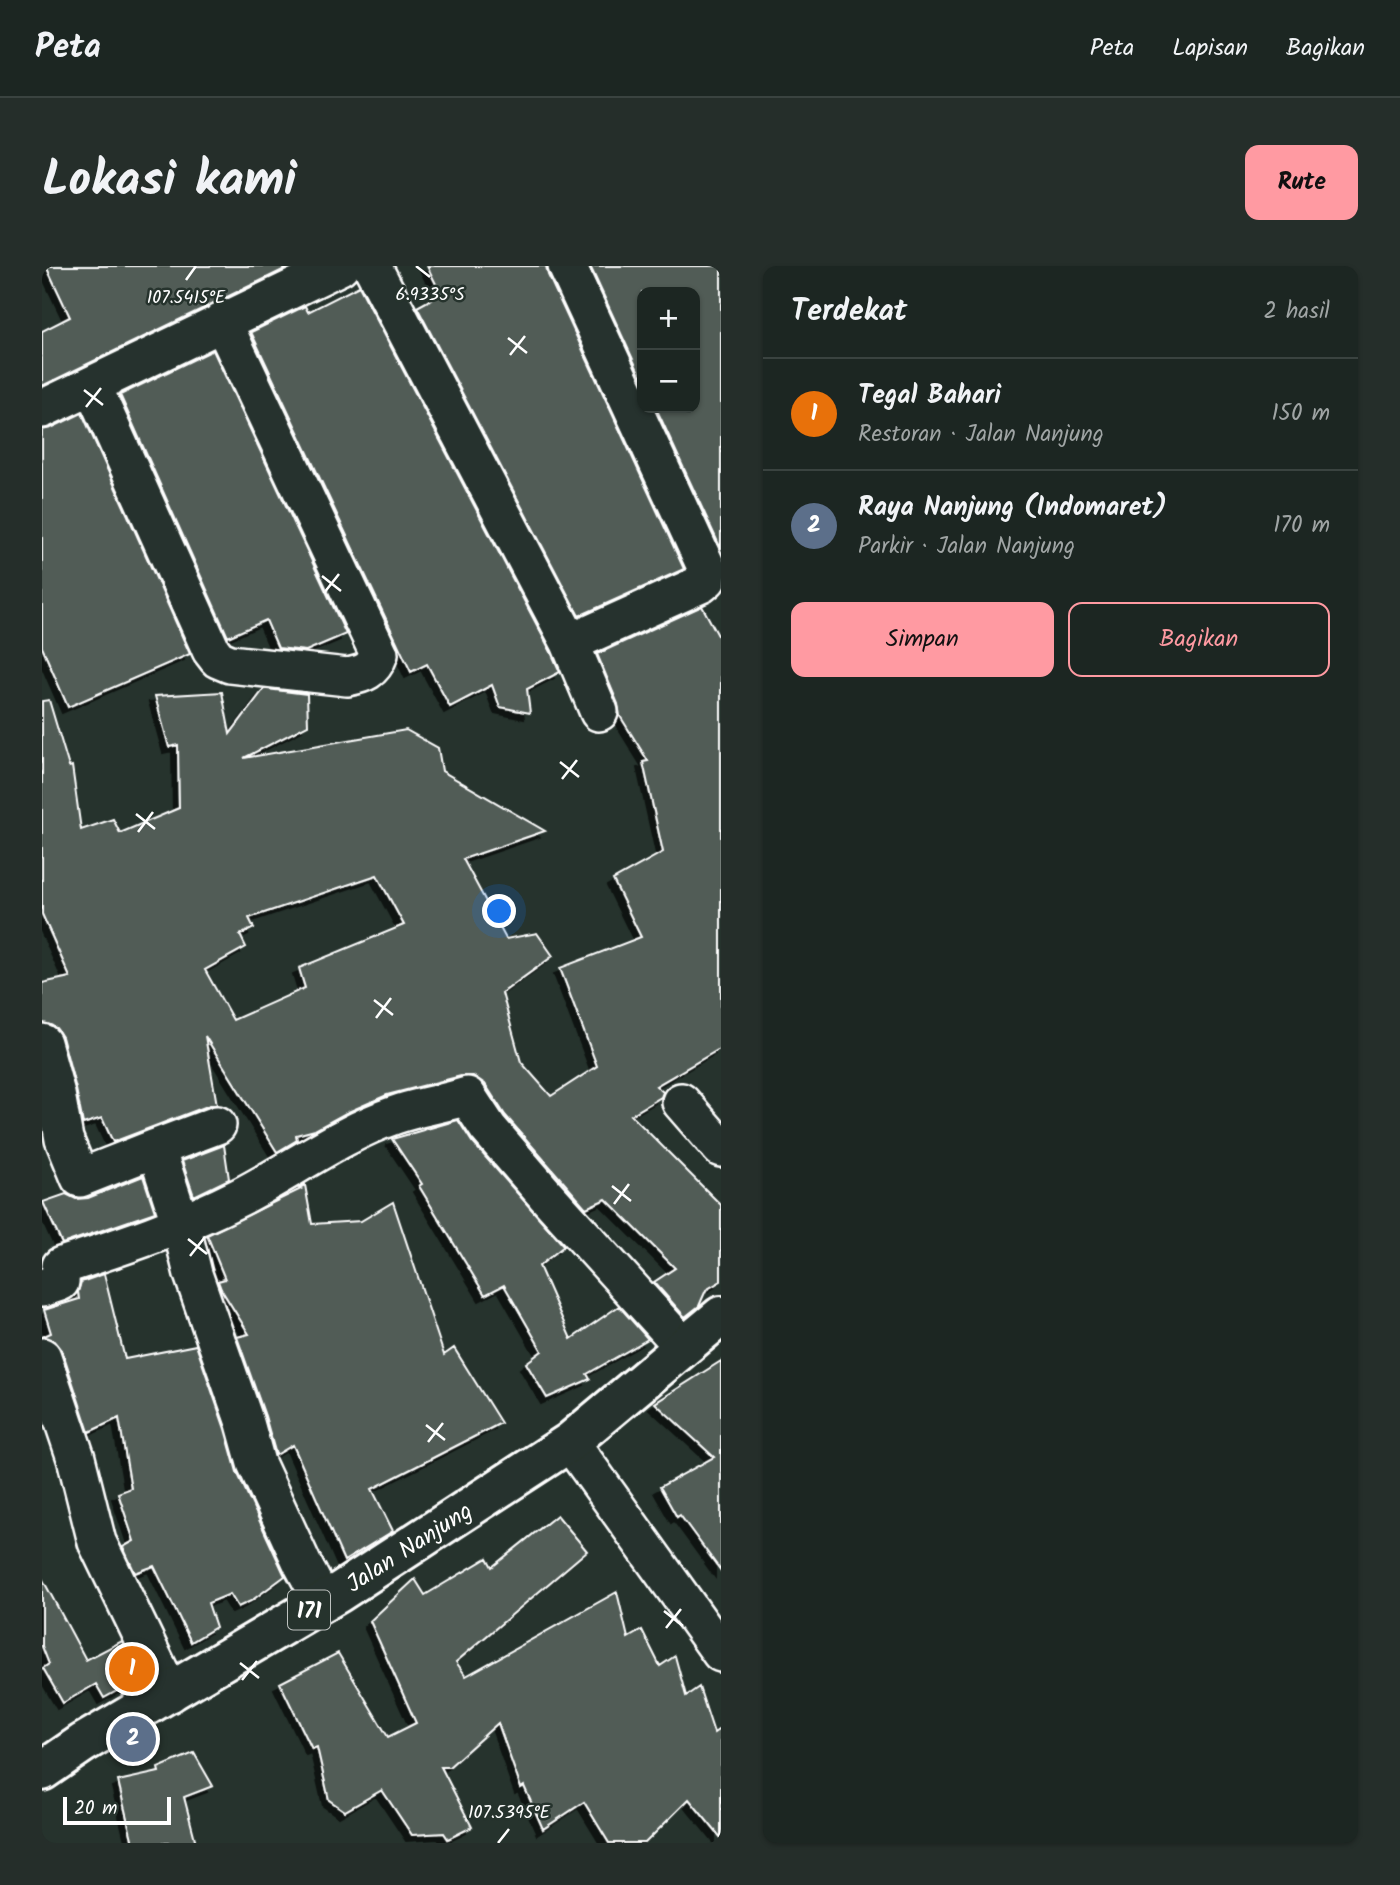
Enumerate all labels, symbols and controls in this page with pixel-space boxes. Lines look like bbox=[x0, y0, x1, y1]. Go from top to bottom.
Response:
text: Peta bbox=[35, 22, 101, 75]
text: Peta bbox=[1090, 29, 1134, 68]
text: Lapisan bbox=[1172, 29, 1248, 68]
text: Bagikan bbox=[1286, 29, 1365, 68]
text: Lokasi kami bbox=[42, 143, 297, 221]
button: Rute bbox=[1245, 145, 1358, 220]
text: 6.9335°S bbox=[396, 281, 465, 310]
text: 107.5415°E bbox=[147, 284, 226, 313]
map controls bbox=[637, 287, 700, 413]
button: + bbox=[637, 287, 700, 350]
text: Terdekat bbox=[791, 288, 907, 336]
text: 2 hasil bbox=[1263, 294, 1330, 330]
button: − bbox=[637, 350, 700, 413]
text: Tegal Bahari bbox=[858, 375, 1001, 417]
text: 1 bbox=[811, 396, 817, 432]
text: 150 m bbox=[1271, 396, 1330, 432]
text: Restoran · Jalan Nanjung bbox=[858, 417, 1104, 453]
text: Raya Nanjung (Indomaret) bbox=[858, 487, 1167, 529]
text: 2 bbox=[807, 508, 821, 544]
text: 170 m bbox=[1273, 508, 1330, 544]
text: Parkir · Jalan Nanjung bbox=[858, 529, 1075, 565]
button: Simpan bbox=[791, 602, 1054, 677]
button: Bagikan bbox=[1068, 602, 1330, 677]
your location bbox=[482, 894, 516, 928]
street label: Jalan Nanjung bbox=[339, 1493, 481, 1604]
road number: 171 bbox=[288, 1590, 330, 1630]
pin: 1 bbox=[109, 1643, 155, 1695]
pin: 2 bbox=[110, 1713, 156, 1765]
scale bar bbox=[63, 1794, 172, 1826]
text: 20 m bbox=[74, 1794, 117, 1824]
text: 107.5395°E bbox=[468, 1799, 551, 1828]

